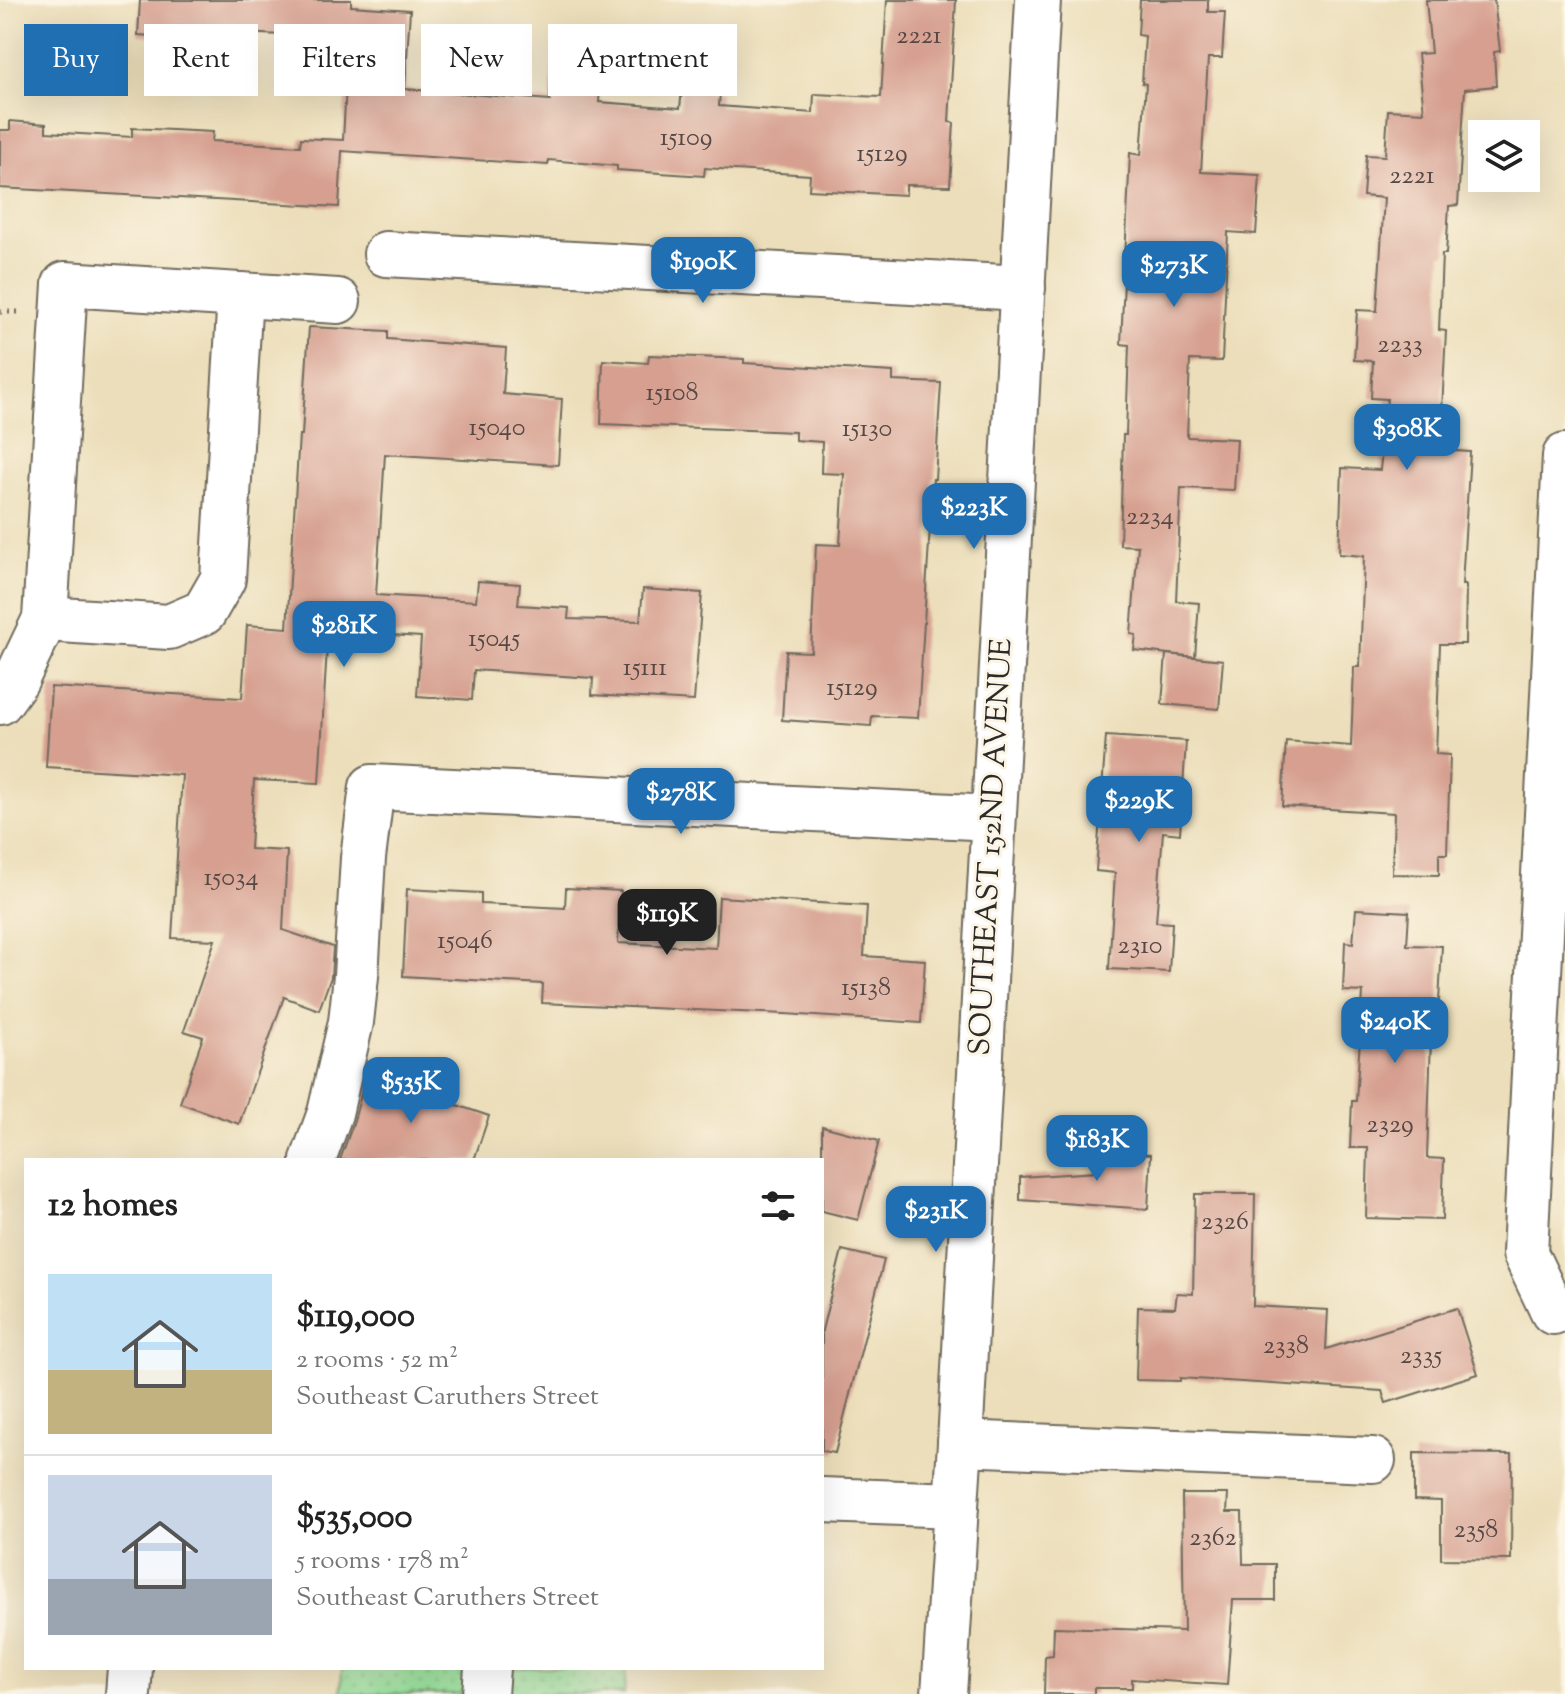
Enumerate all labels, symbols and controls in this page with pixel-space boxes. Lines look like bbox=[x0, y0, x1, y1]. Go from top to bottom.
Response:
house number: 2221 bbox=[896, 18, 942, 55]
chip: Buy bbox=[24, 24, 128, 96]
chip: Rent bbox=[144, 24, 258, 96]
chip: Filters bbox=[274, 24, 405, 96]
chip: New bbox=[421, 24, 532, 96]
chip: Apartment bbox=[548, 24, 737, 96]
house number: 15109 bbox=[660, 120, 712, 157]
map controls bbox=[1468, 120, 1540, 192]
button: layers bbox=[1468, 120, 1540, 192]
house number: 15129 bbox=[856, 136, 908, 173]
house number: 2221 bbox=[1389, 158, 1435, 195]
pin: $190K bbox=[647, 237, 759, 305]
pin: $273K bbox=[1118, 241, 1230, 309]
text: $190K bbox=[669, 244, 737, 281]
text: $273K bbox=[1140, 248, 1208, 285]
house number: 2233 bbox=[1377, 327, 1423, 364]
house number: 15108 bbox=[645, 375, 699, 412]
pin: $308K bbox=[1351, 404, 1463, 472]
house number: 15040 bbox=[469, 410, 525, 447]
house number: 15130 bbox=[842, 411, 892, 448]
text: $308K bbox=[1372, 411, 1442, 448]
pin: $223K bbox=[918, 483, 1030, 551]
text: $223K bbox=[940, 490, 1008, 527]
house number: 2234 bbox=[1126, 499, 1174, 536]
pin: $281K bbox=[288, 601, 400, 669]
text: $281K bbox=[311, 608, 377, 645]
house number: 15045 bbox=[468, 621, 520, 658]
street label: SOUTHEAST 152ND AVENUE bbox=[960, 637, 1024, 1057]
house number: 15111 bbox=[623, 650, 667, 687]
house number: 15129 bbox=[826, 670, 878, 707]
pin: $278K bbox=[625, 768, 737, 836]
text: $278K bbox=[646, 775, 716, 812]
pin: $229K bbox=[1083, 776, 1195, 844]
text: $229K bbox=[1104, 783, 1174, 820]
house number: 15034 bbox=[203, 860, 259, 897]
pin: $119K bbox=[611, 889, 723, 957]
text: $119K bbox=[636, 896, 698, 933]
house number: 15046 bbox=[437, 923, 493, 960]
house number: 2310 bbox=[1117, 928, 1163, 965]
house number: 15138 bbox=[841, 970, 891, 1007]
pin: $240K bbox=[1339, 997, 1451, 1065]
text: $240K bbox=[1359, 1004, 1431, 1041]
pin: $535K bbox=[355, 1057, 467, 1125]
text: $535K bbox=[381, 1064, 441, 1101]
house number: 2329 bbox=[1366, 1107, 1414, 1144]
pin: $183K bbox=[1041, 1115, 1153, 1183]
text: $183K bbox=[1064, 1122, 1130, 1159]
text: 12 homes bbox=[48, 1182, 178, 1231]
icon: filters bbox=[756, 1184, 800, 1228]
pin: $231K bbox=[880, 1186, 992, 1254]
text: $231K bbox=[904, 1193, 968, 1230]
house number: 2326 bbox=[1201, 1204, 1249, 1241]
text: $119,000 bbox=[296, 1293, 415, 1342]
icon: home bbox=[112, 1306, 208, 1402]
house number: 2338 bbox=[1263, 1328, 1309, 1365]
house number: 2335 bbox=[1400, 1338, 1442, 1375]
text: 2 rooms · 52 m² bbox=[296, 1342, 458, 1379]
text: Southeast Caruthers Street bbox=[296, 1379, 599, 1416]
text: $535,000 bbox=[296, 1494, 413, 1543]
icon: home bbox=[112, 1507, 208, 1603]
house number: 2358 bbox=[1454, 1512, 1498, 1549]
house number: 2362 bbox=[1189, 1520, 1237, 1557]
text: 5 rooms · 178 m² bbox=[296, 1543, 469, 1580]
text: Southeast Caruthers Street bbox=[296, 1580, 599, 1617]

